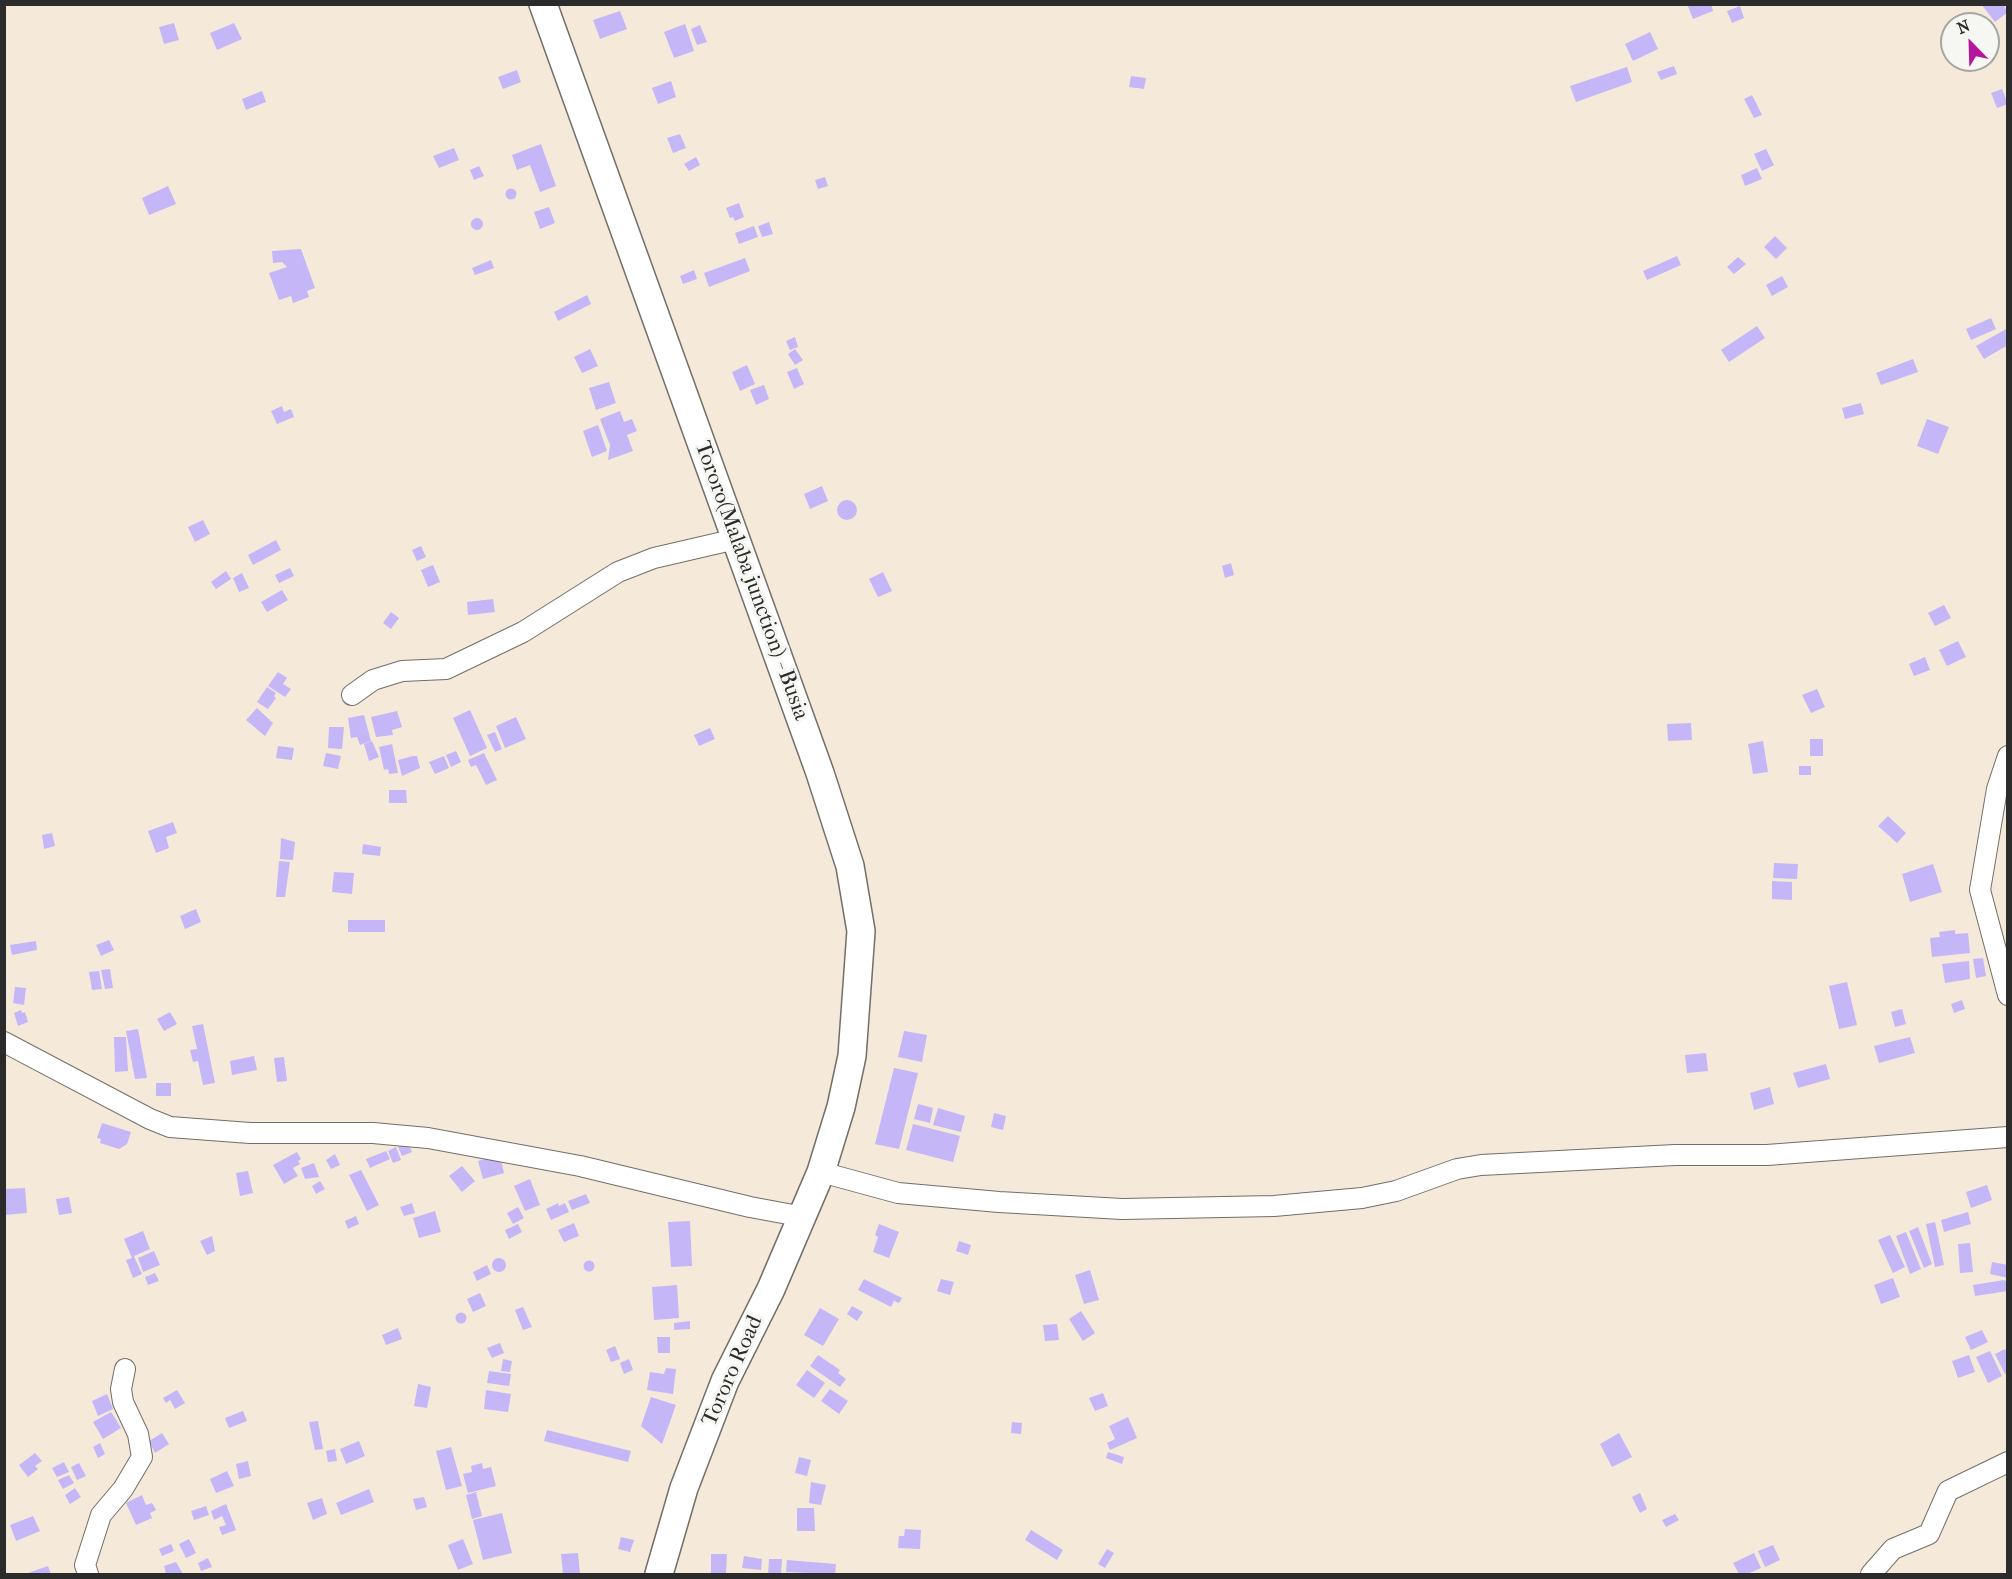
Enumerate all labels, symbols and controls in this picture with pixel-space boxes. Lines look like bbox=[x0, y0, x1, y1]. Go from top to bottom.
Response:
north arrow bbox=[1940, 12, 2000, 72]
text: N bbox=[1954, 16, 1973, 38]
street label: Tororo(Malaba junction) - Busia bbox=[688, 438, 814, 724]
street label: Tororo Road bbox=[697, 1312, 769, 1430]

